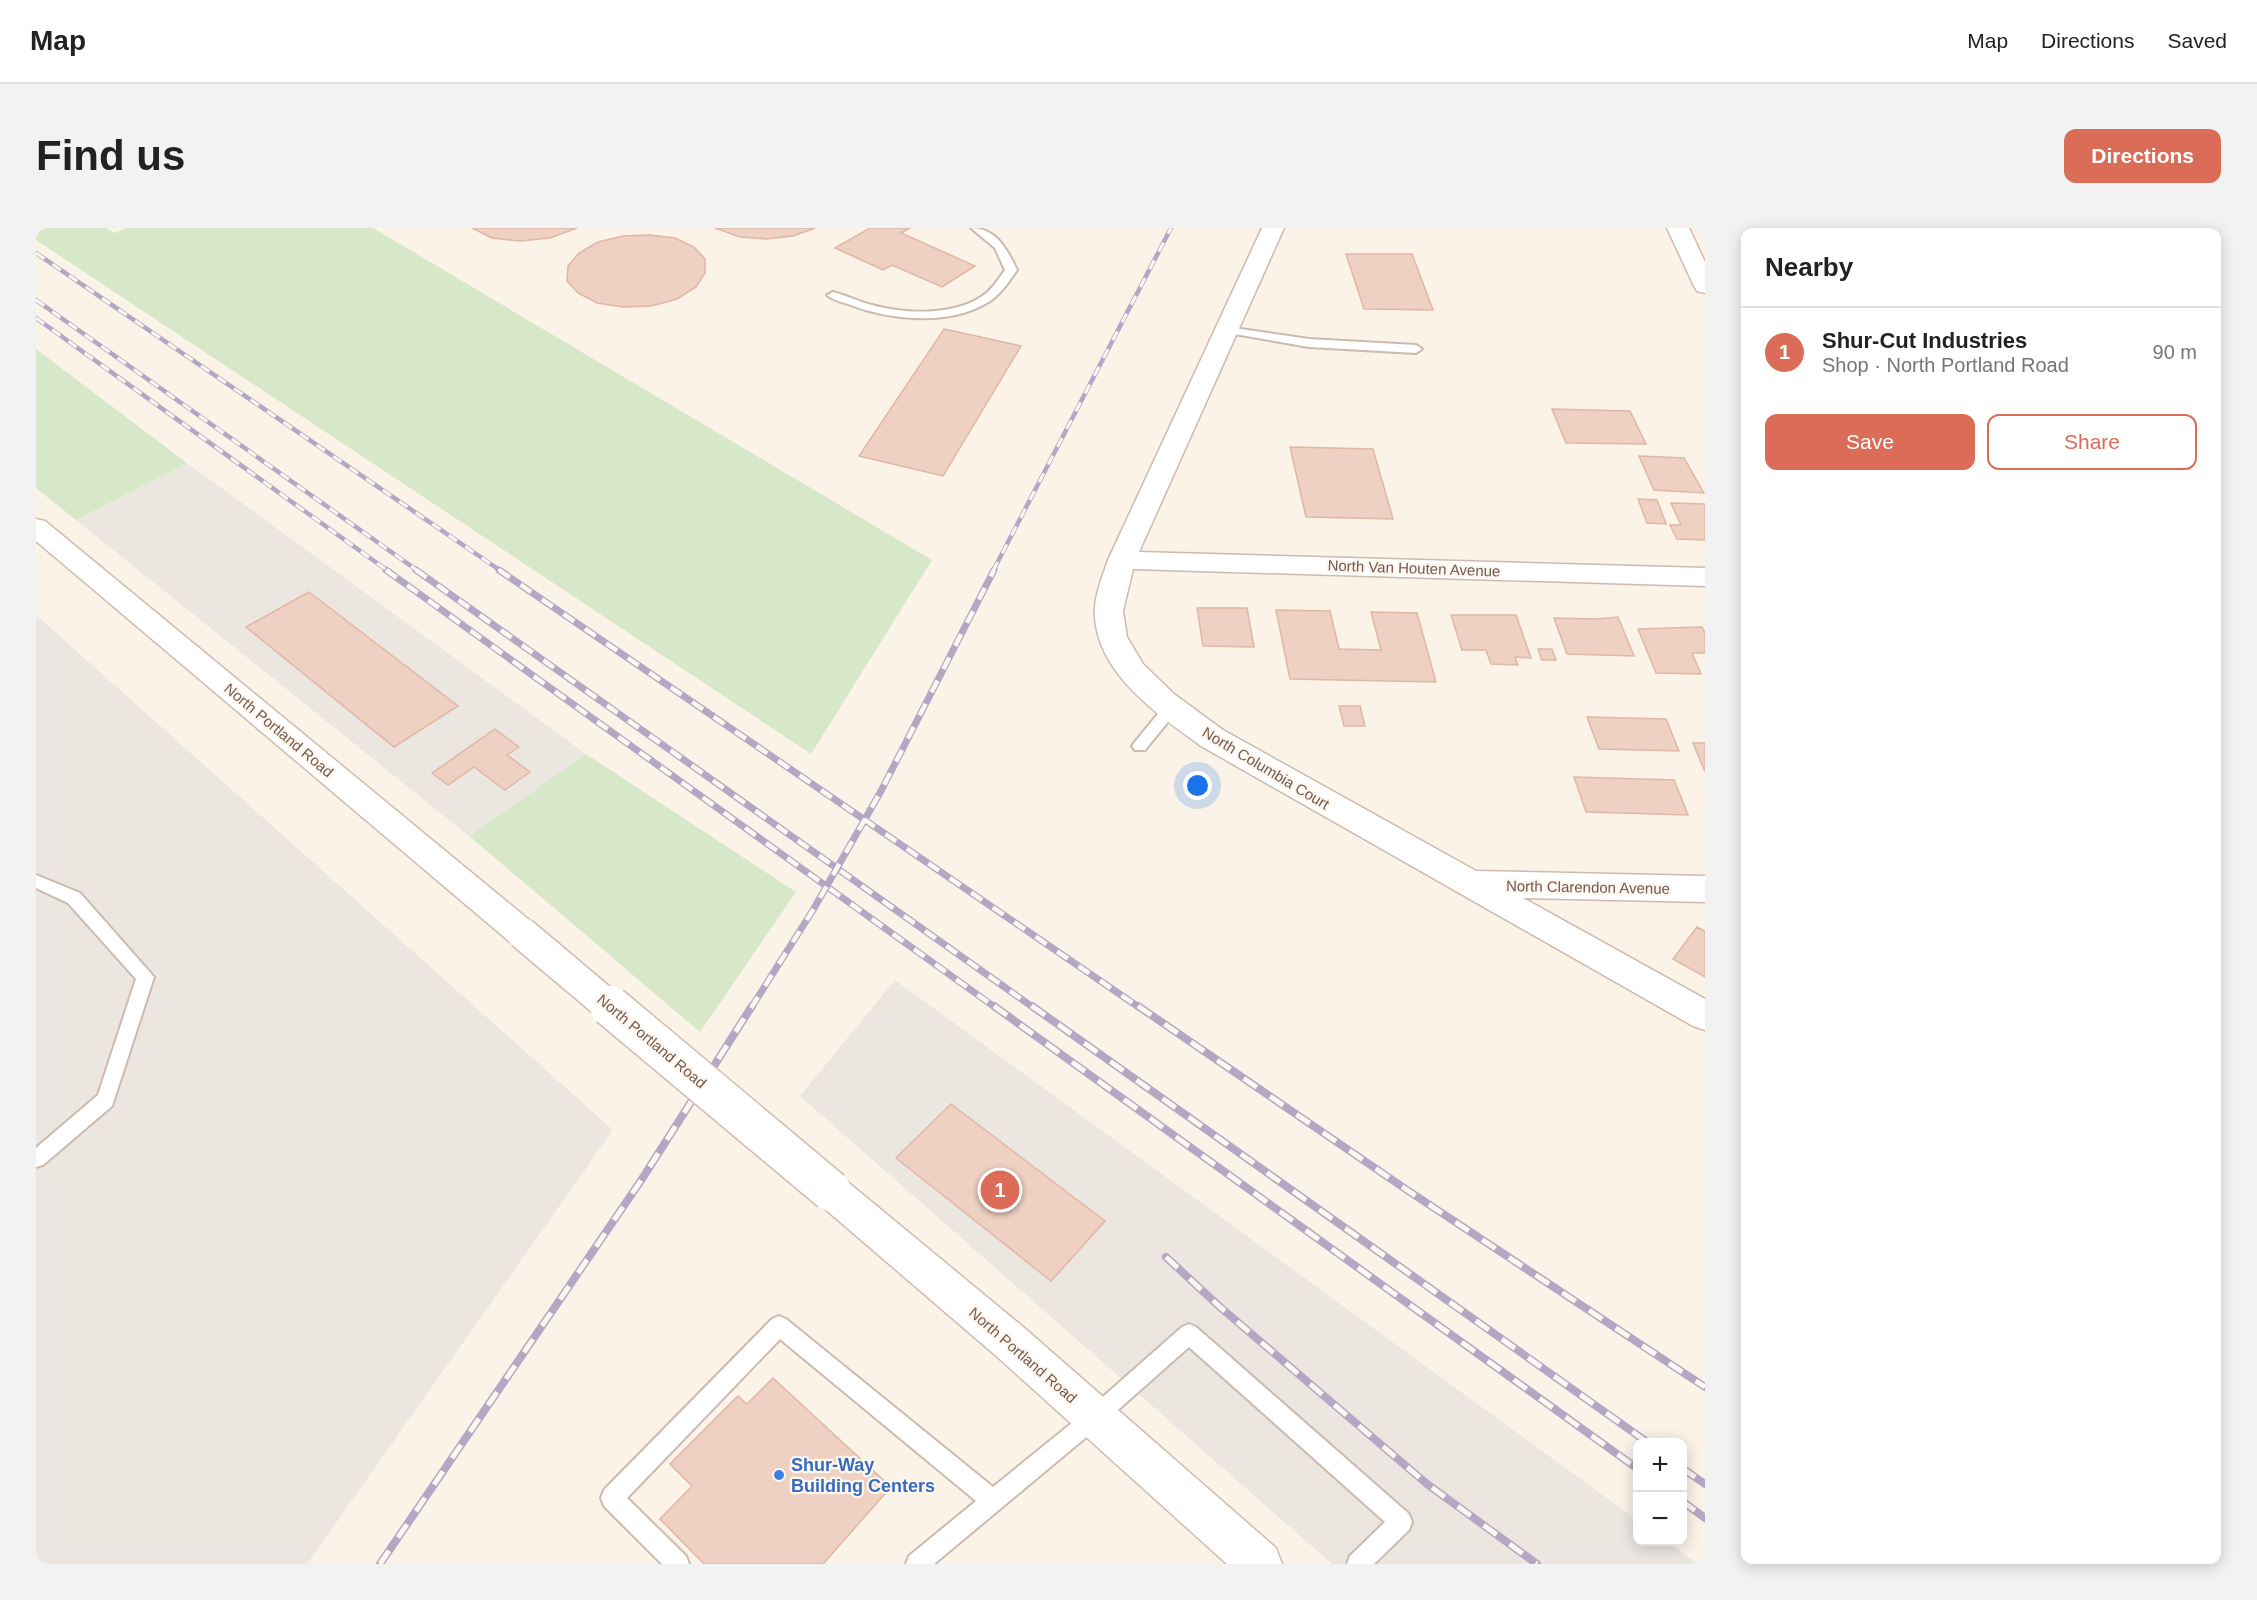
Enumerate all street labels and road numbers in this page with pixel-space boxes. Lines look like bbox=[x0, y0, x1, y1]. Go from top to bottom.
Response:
street label: North Van Houten Avenue bbox=[1327, 556, 1501, 580]
street label: North Portland Road bbox=[221, 680, 337, 780]
street label: North Columbia Court bbox=[1199, 723, 1333, 813]
street label: North Clarendon Avenue bbox=[1506, 877, 1670, 897]
street label: North Portland Road bbox=[594, 991, 710, 1091]
street label: North Portland Road bbox=[966, 1304, 1080, 1406]

